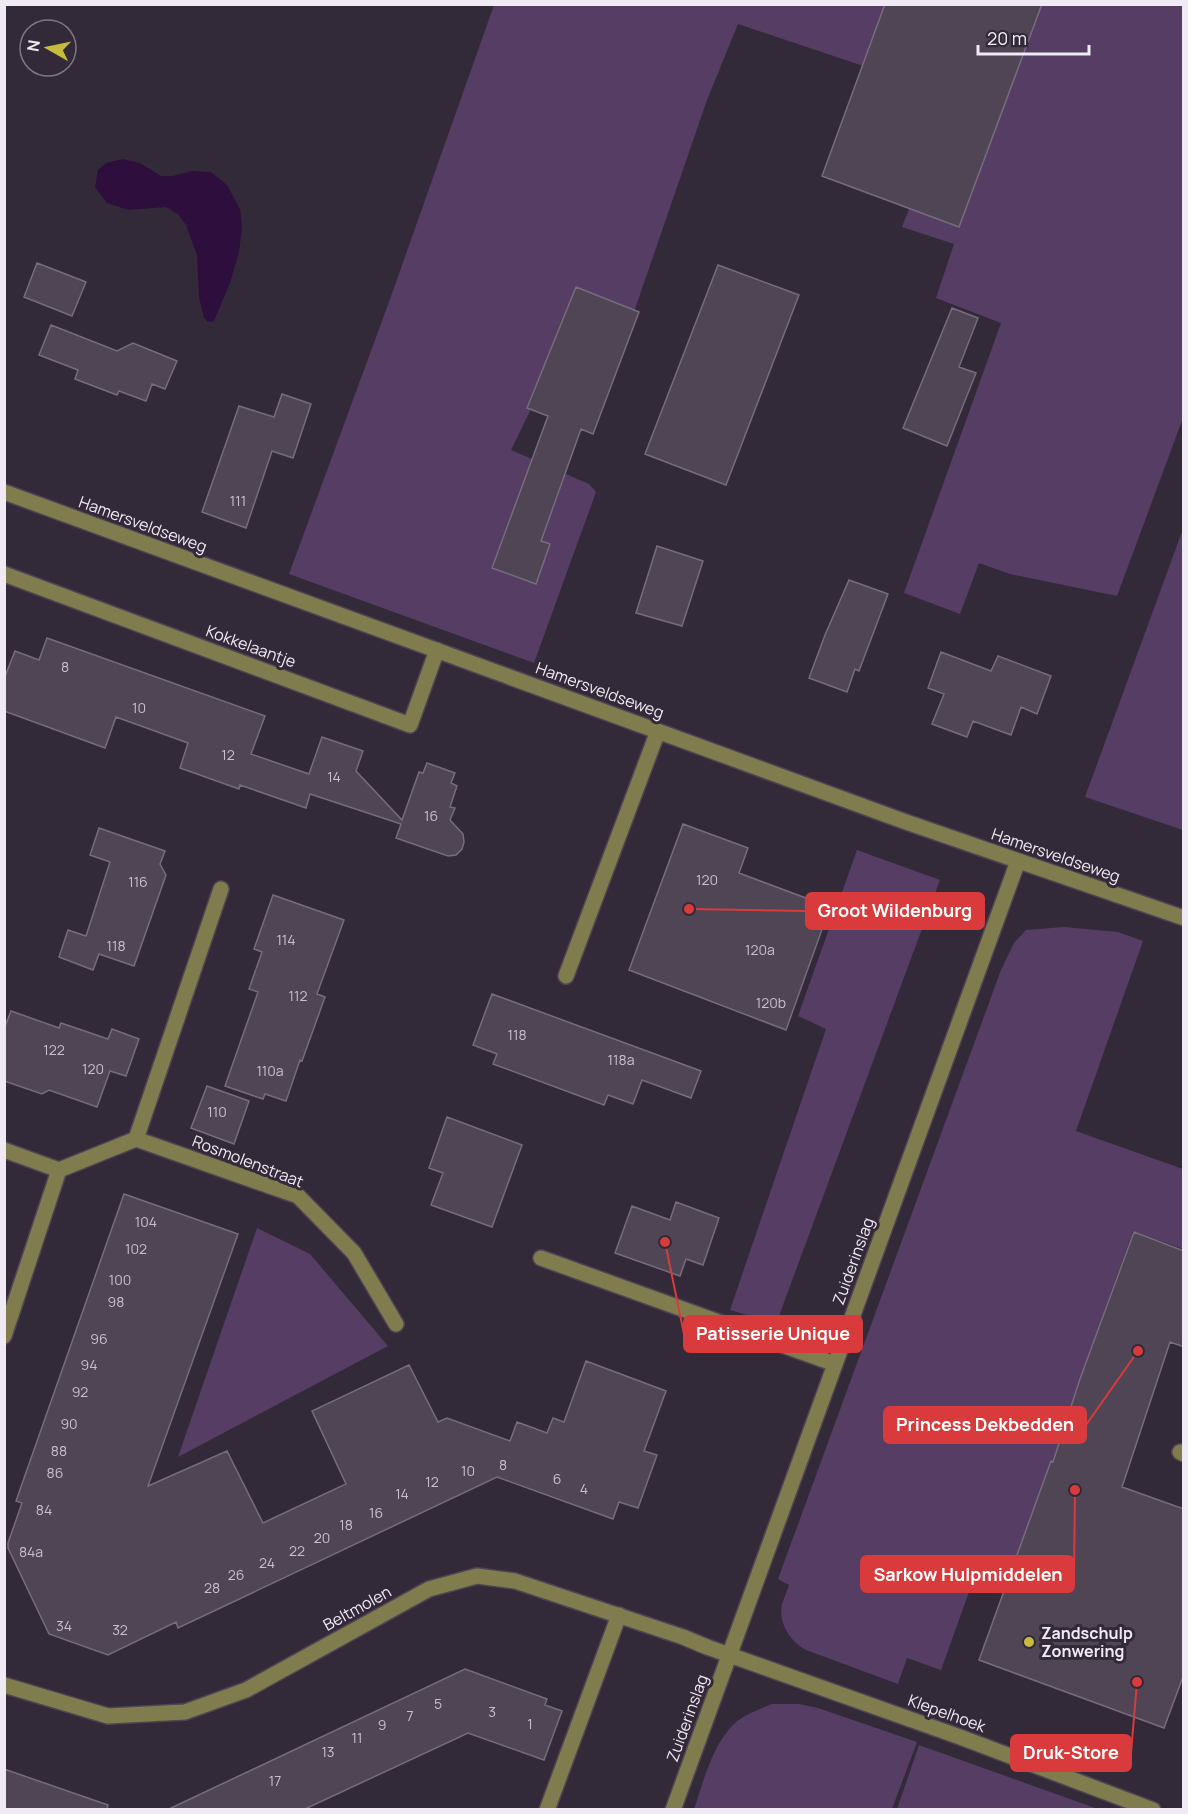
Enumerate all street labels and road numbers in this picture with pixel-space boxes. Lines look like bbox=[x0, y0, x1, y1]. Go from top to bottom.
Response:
street label: Hamersveldseweg bbox=[76, 491, 210, 557]
street label: Kokkelaantje bbox=[203, 620, 299, 672]
street label: Hamersveldseweg bbox=[533, 657, 667, 723]
street label: Hamersveldseweg bbox=[989, 823, 1123, 887]
street label: Rosmolenstraat bbox=[189, 1130, 307, 1192]
street label: Zuiderinslag bbox=[827, 1214, 879, 1308]
street label: Beltmolen bbox=[319, 1580, 395, 1636]
street label: Zuiderinslag bbox=[661, 1671, 713, 1765]
street label: Klepelhoek bbox=[905, 1689, 990, 1738]

